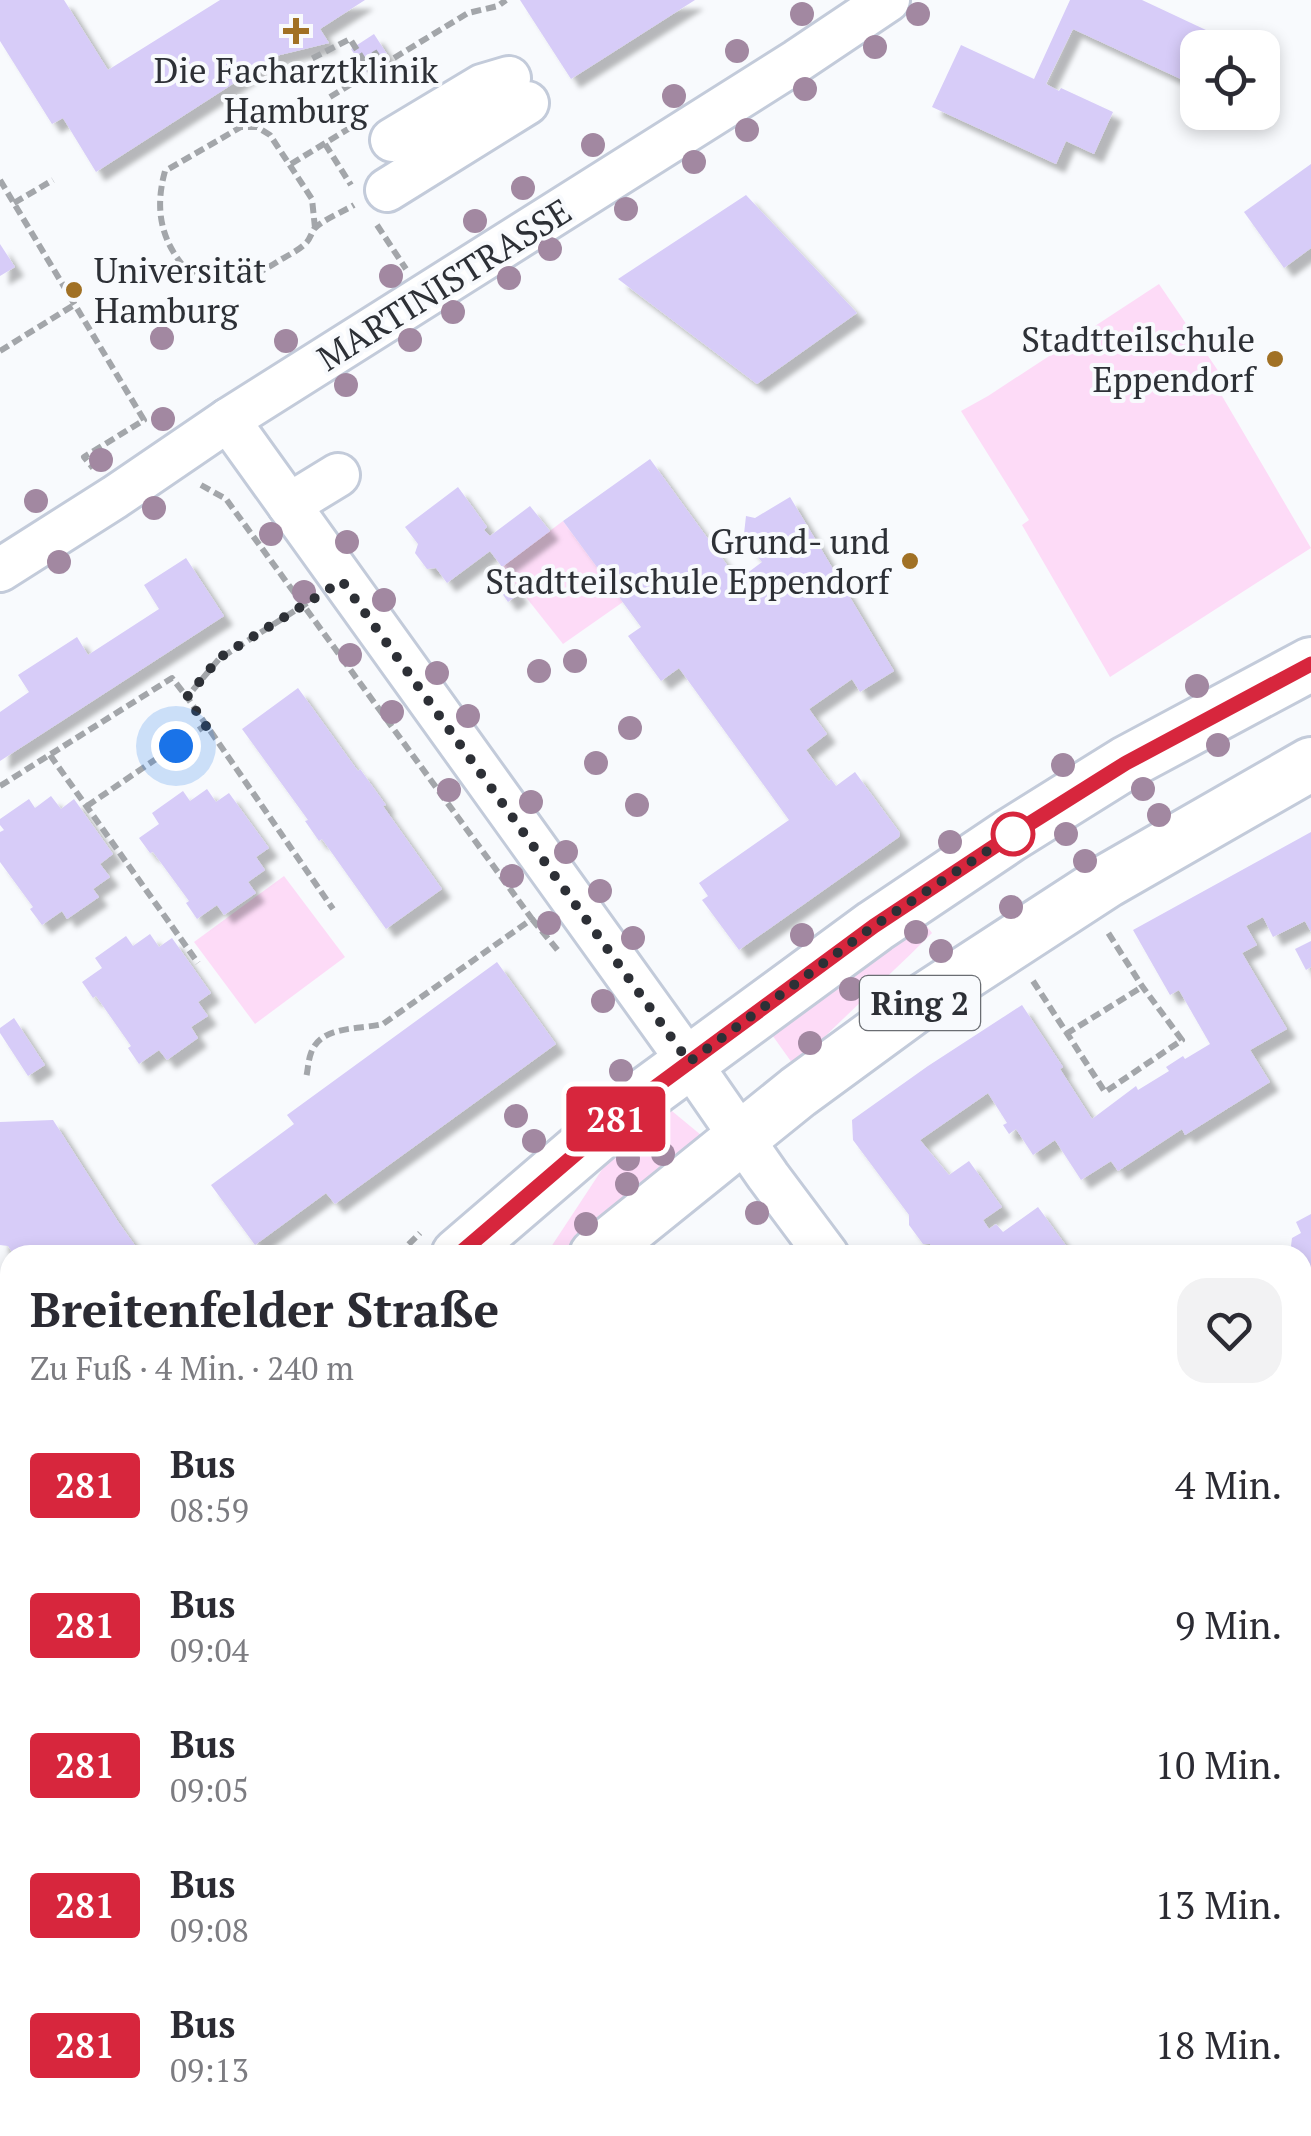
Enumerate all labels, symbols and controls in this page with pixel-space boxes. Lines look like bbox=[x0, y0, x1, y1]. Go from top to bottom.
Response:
marker: Die Facharztklinik Hamburg bbox=[283, 18, 309, 44]
map controls bbox=[1180, 30, 1280, 130]
button: locate bbox=[1180, 30, 1280, 130]
place label: Die Facharztklinik Hamburg bbox=[154, 47, 439, 133]
street label: MARTINISTRASSE bbox=[308, 187, 580, 381]
place label: Universität Hamburg bbox=[94, 247, 266, 333]
marker: Universität Hamburg bbox=[63, 279, 85, 301]
place label: Stadtteilschule Eppendorf bbox=[1021, 316, 1257, 402]
marker: Stadtteilschule Eppendorf bbox=[1264, 348, 1286, 370]
place label: Grund- und Stadtteilschule Eppendorf bbox=[485, 518, 892, 604]
marker: Grund- und Stadtteilschule Eppendorf bbox=[899, 550, 921, 572]
your location bbox=[151, 721, 201, 771]
unlabelled marker bbox=[992, 813, 1034, 855]
road number: Ring 2 bbox=[860, 976, 980, 1030]
line badge: 281 bbox=[558, 1086, 674, 1152]
text: 281 bbox=[586, 1096, 646, 1142]
text: Breitenfelder Straße bbox=[30, 1277, 499, 1341]
button: heart bbox=[1177, 1278, 1282, 1383]
text: Zu Fuß · 4 Min. · 240 m bbox=[30, 1347, 354, 1389]
text: Bus bbox=[170, 1439, 235, 1489]
text: 4 Min. bbox=[1175, 1460, 1282, 1510]
text: 281 bbox=[55, 1462, 115, 1508]
text: 08:59 bbox=[170, 1489, 249, 1531]
text: Bus bbox=[170, 1579, 235, 1629]
text: 9 Min. bbox=[1175, 1600, 1282, 1650]
text: 281 bbox=[55, 1602, 115, 1648]
text: 09:04 bbox=[170, 1629, 249, 1671]
text: Bus bbox=[170, 1719, 235, 1769]
text: 10 Min. bbox=[1155, 1740, 1282, 1790]
text: 281 bbox=[55, 1742, 115, 1788]
text: 09:05 bbox=[170, 1769, 249, 1811]
text: Bus bbox=[170, 1859, 235, 1909]
text: 13 Min. bbox=[1155, 1880, 1282, 1930]
text: 281 bbox=[55, 1882, 115, 1928]
text: 09:08 bbox=[170, 1909, 249, 1951]
text: Bus bbox=[170, 1999, 235, 2049]
text: 18 Min. bbox=[1155, 2020, 1282, 2070]
text: 281 bbox=[55, 2022, 115, 2068]
text: 09:13 bbox=[170, 2049, 249, 2091]

